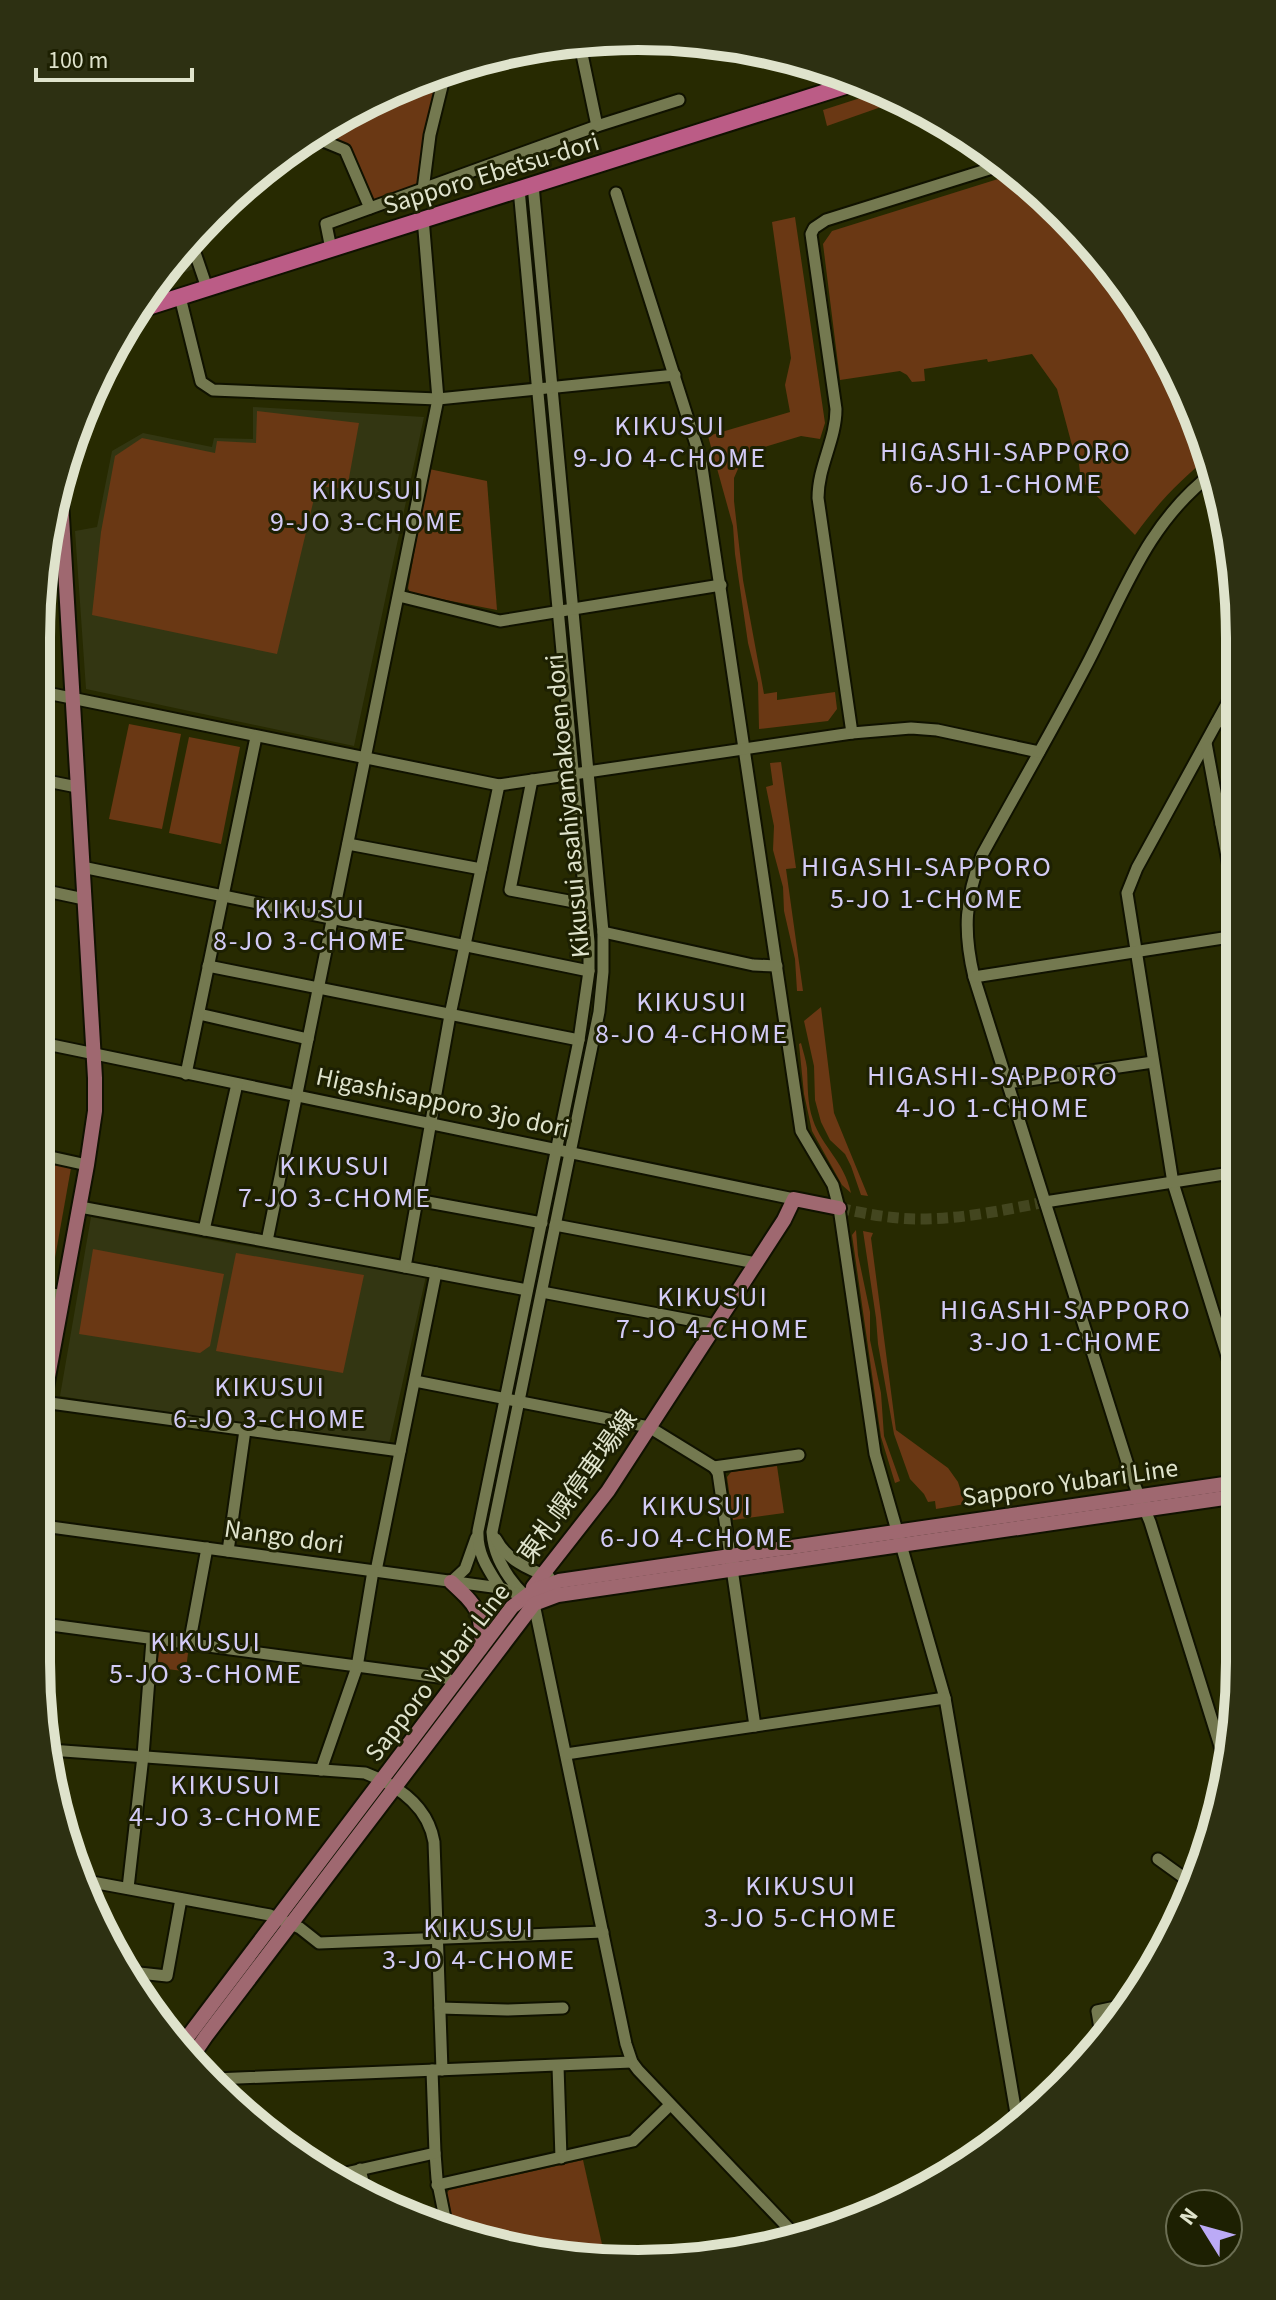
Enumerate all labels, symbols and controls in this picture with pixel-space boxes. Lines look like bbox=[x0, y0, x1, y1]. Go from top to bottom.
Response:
scale bar bbox=[36, 32, 192, 82]
text: 100 m bbox=[48, 43, 108, 78]
street label: Sapporo Ebetsu-dori bbox=[378, 123, 604, 224]
district label: KIKUSUI 9-JO 4-CHOME bbox=[573, 406, 767, 478]
district label: HIGASHI-SAPPORO 6-JO 1-CHOME bbox=[880, 432, 1132, 504]
district label: KIKUSUI 9-JO 3-CHOME bbox=[270, 470, 464, 542]
street label: Kikusui asahiyamakoen dori bbox=[536, 653, 599, 959]
district label: HIGASHI-SAPPORO 5-JO 1-CHOME bbox=[801, 847, 1053, 919]
district label: KIKUSUI 8-JO 3-CHOME bbox=[213, 889, 407, 961]
district label: KIKUSUI 8-JO 4-CHOME bbox=[595, 982, 789, 1054]
district label: HIGASHI-SAPPORO 4-JO 1-CHOME bbox=[867, 1056, 1119, 1128]
street label: Higashisapporo 3jo dori bbox=[313, 1058, 573, 1147]
district label: KIKUSUI 7-JO 3-CHOME bbox=[238, 1146, 432, 1218]
district label: KIKUSUI 7-JO 4-CHOME bbox=[616, 1277, 810, 1349]
district label: HIGASHI-SAPPORO 3-JO 1-CHOME bbox=[940, 1290, 1192, 1362]
district label: KIKUSUI 6-JO 3-CHOME bbox=[173, 1367, 367, 1439]
street label: 東札幌停車場線 bbox=[509, 1402, 646, 1571]
street label: Sapporo Yubari Line bbox=[960, 1449, 1180, 1516]
district label: KIKUSUI 6-JO 4-CHOME bbox=[600, 1486, 794, 1558]
street label: Nango dori bbox=[222, 1510, 346, 1563]
street label: Sapporo Yubari Line bbox=[356, 1575, 519, 1769]
district label: KIKUSUI 5-JO 3-CHOME bbox=[109, 1622, 303, 1694]
district label: KIKUSUI 4-JO 3-CHOME bbox=[129, 1765, 323, 1837]
district label: KIKUSUI 3-JO 5-CHOME bbox=[704, 1866, 898, 1938]
district label: KIKUSUI 3-JO 4-CHOME bbox=[382, 1908, 576, 1980]
north arrow bbox=[1164, 2188, 1244, 2268]
text: N bbox=[1172, 2201, 1206, 2232]

